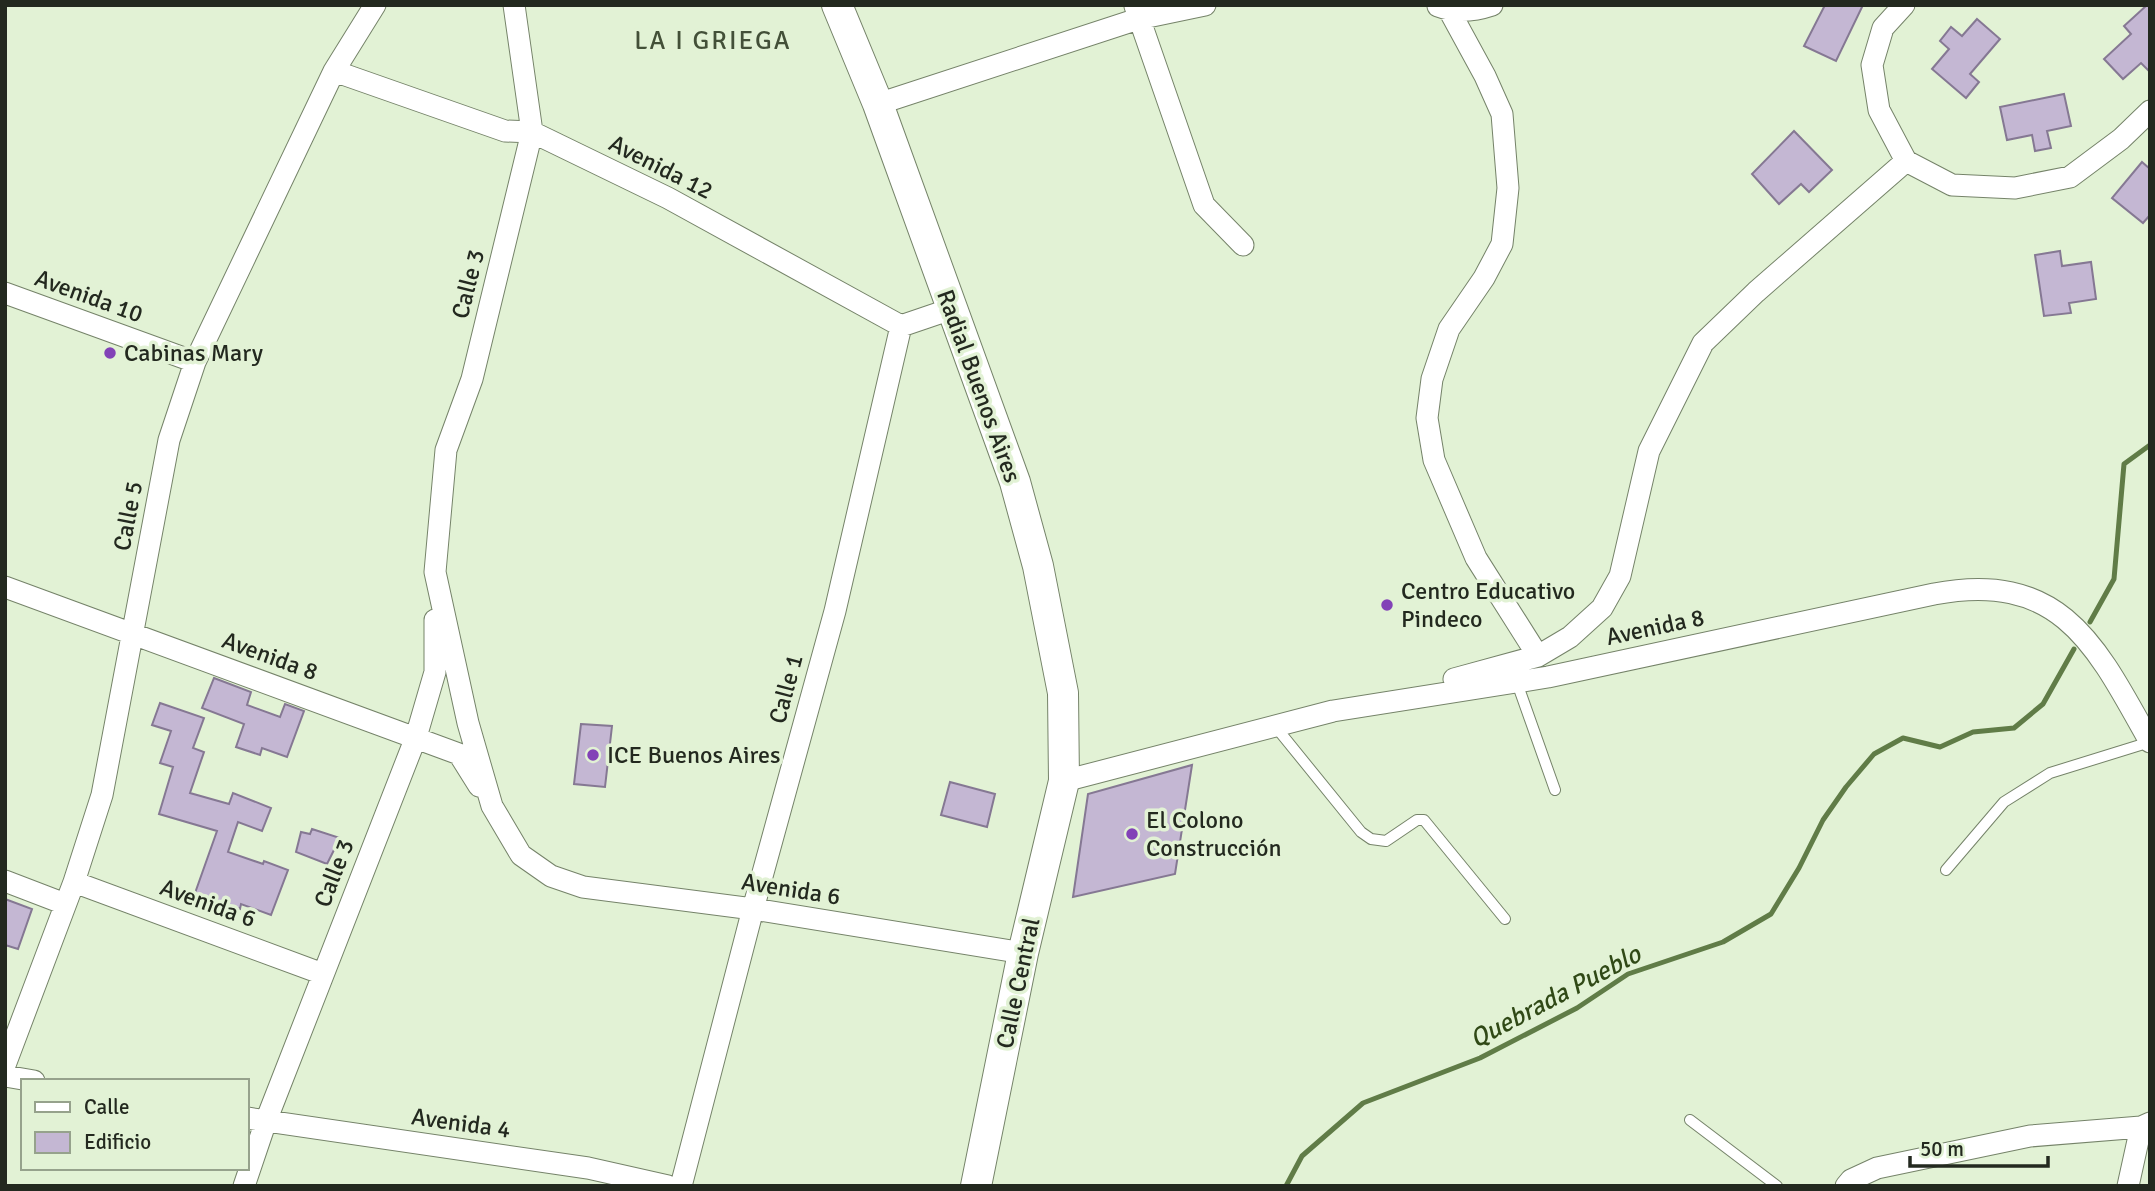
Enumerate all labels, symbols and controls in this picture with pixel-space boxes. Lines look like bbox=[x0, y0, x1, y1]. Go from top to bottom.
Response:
district label: LA I GRIEGA bbox=[634, 25, 792, 57]
street label: Avenida 12 bbox=[604, 128, 718, 206]
street label: Calle 3 bbox=[445, 246, 491, 322]
street label: Avenida 10 bbox=[31, 263, 147, 329]
street label: Radial Buenos Aires bbox=[930, 286, 1028, 486]
place label: Cabinas Mary bbox=[124, 338, 263, 368]
marker: Cabinas Mary bbox=[102, 345, 118, 361]
street label: Calle 5 bbox=[107, 479, 149, 553]
place label: Centro Educativo Pindeco bbox=[1401, 576, 1575, 634]
marker: Centro Educativo Pindeco bbox=[1379, 597, 1395, 613]
street label: Avenida 8 bbox=[1603, 602, 1707, 652]
street label: Avenida 8 bbox=[218, 625, 322, 687]
street label: Calle 1 bbox=[762, 651, 810, 727]
place label: ICE Buenos Aires bbox=[607, 740, 780, 770]
marker: ICE Buenos Aires bbox=[585, 747, 601, 763]
place label: El Colono Construcción bbox=[1146, 805, 1282, 863]
marker: El Colono Construcción bbox=[1124, 826, 1140, 842]
street label: Calle 3 bbox=[307, 835, 361, 911]
street label: Avenida 6 bbox=[739, 866, 843, 912]
street label: Avenida 6 bbox=[156, 872, 260, 934]
street label: Calle Central bbox=[989, 915, 1047, 1051]
water label: Quebrada Pueblo bbox=[1464, 938, 1648, 1055]
legend bbox=[21, 1079, 248, 1170]
text: Calle bbox=[84, 1094, 130, 1120]
street label: Avenida 4 bbox=[410, 1101, 512, 1145]
scale bar bbox=[1910, 1124, 2048, 1168]
text: Edificio bbox=[84, 1129, 151, 1155]
text: 50 m bbox=[1920, 1136, 1964, 1162]

